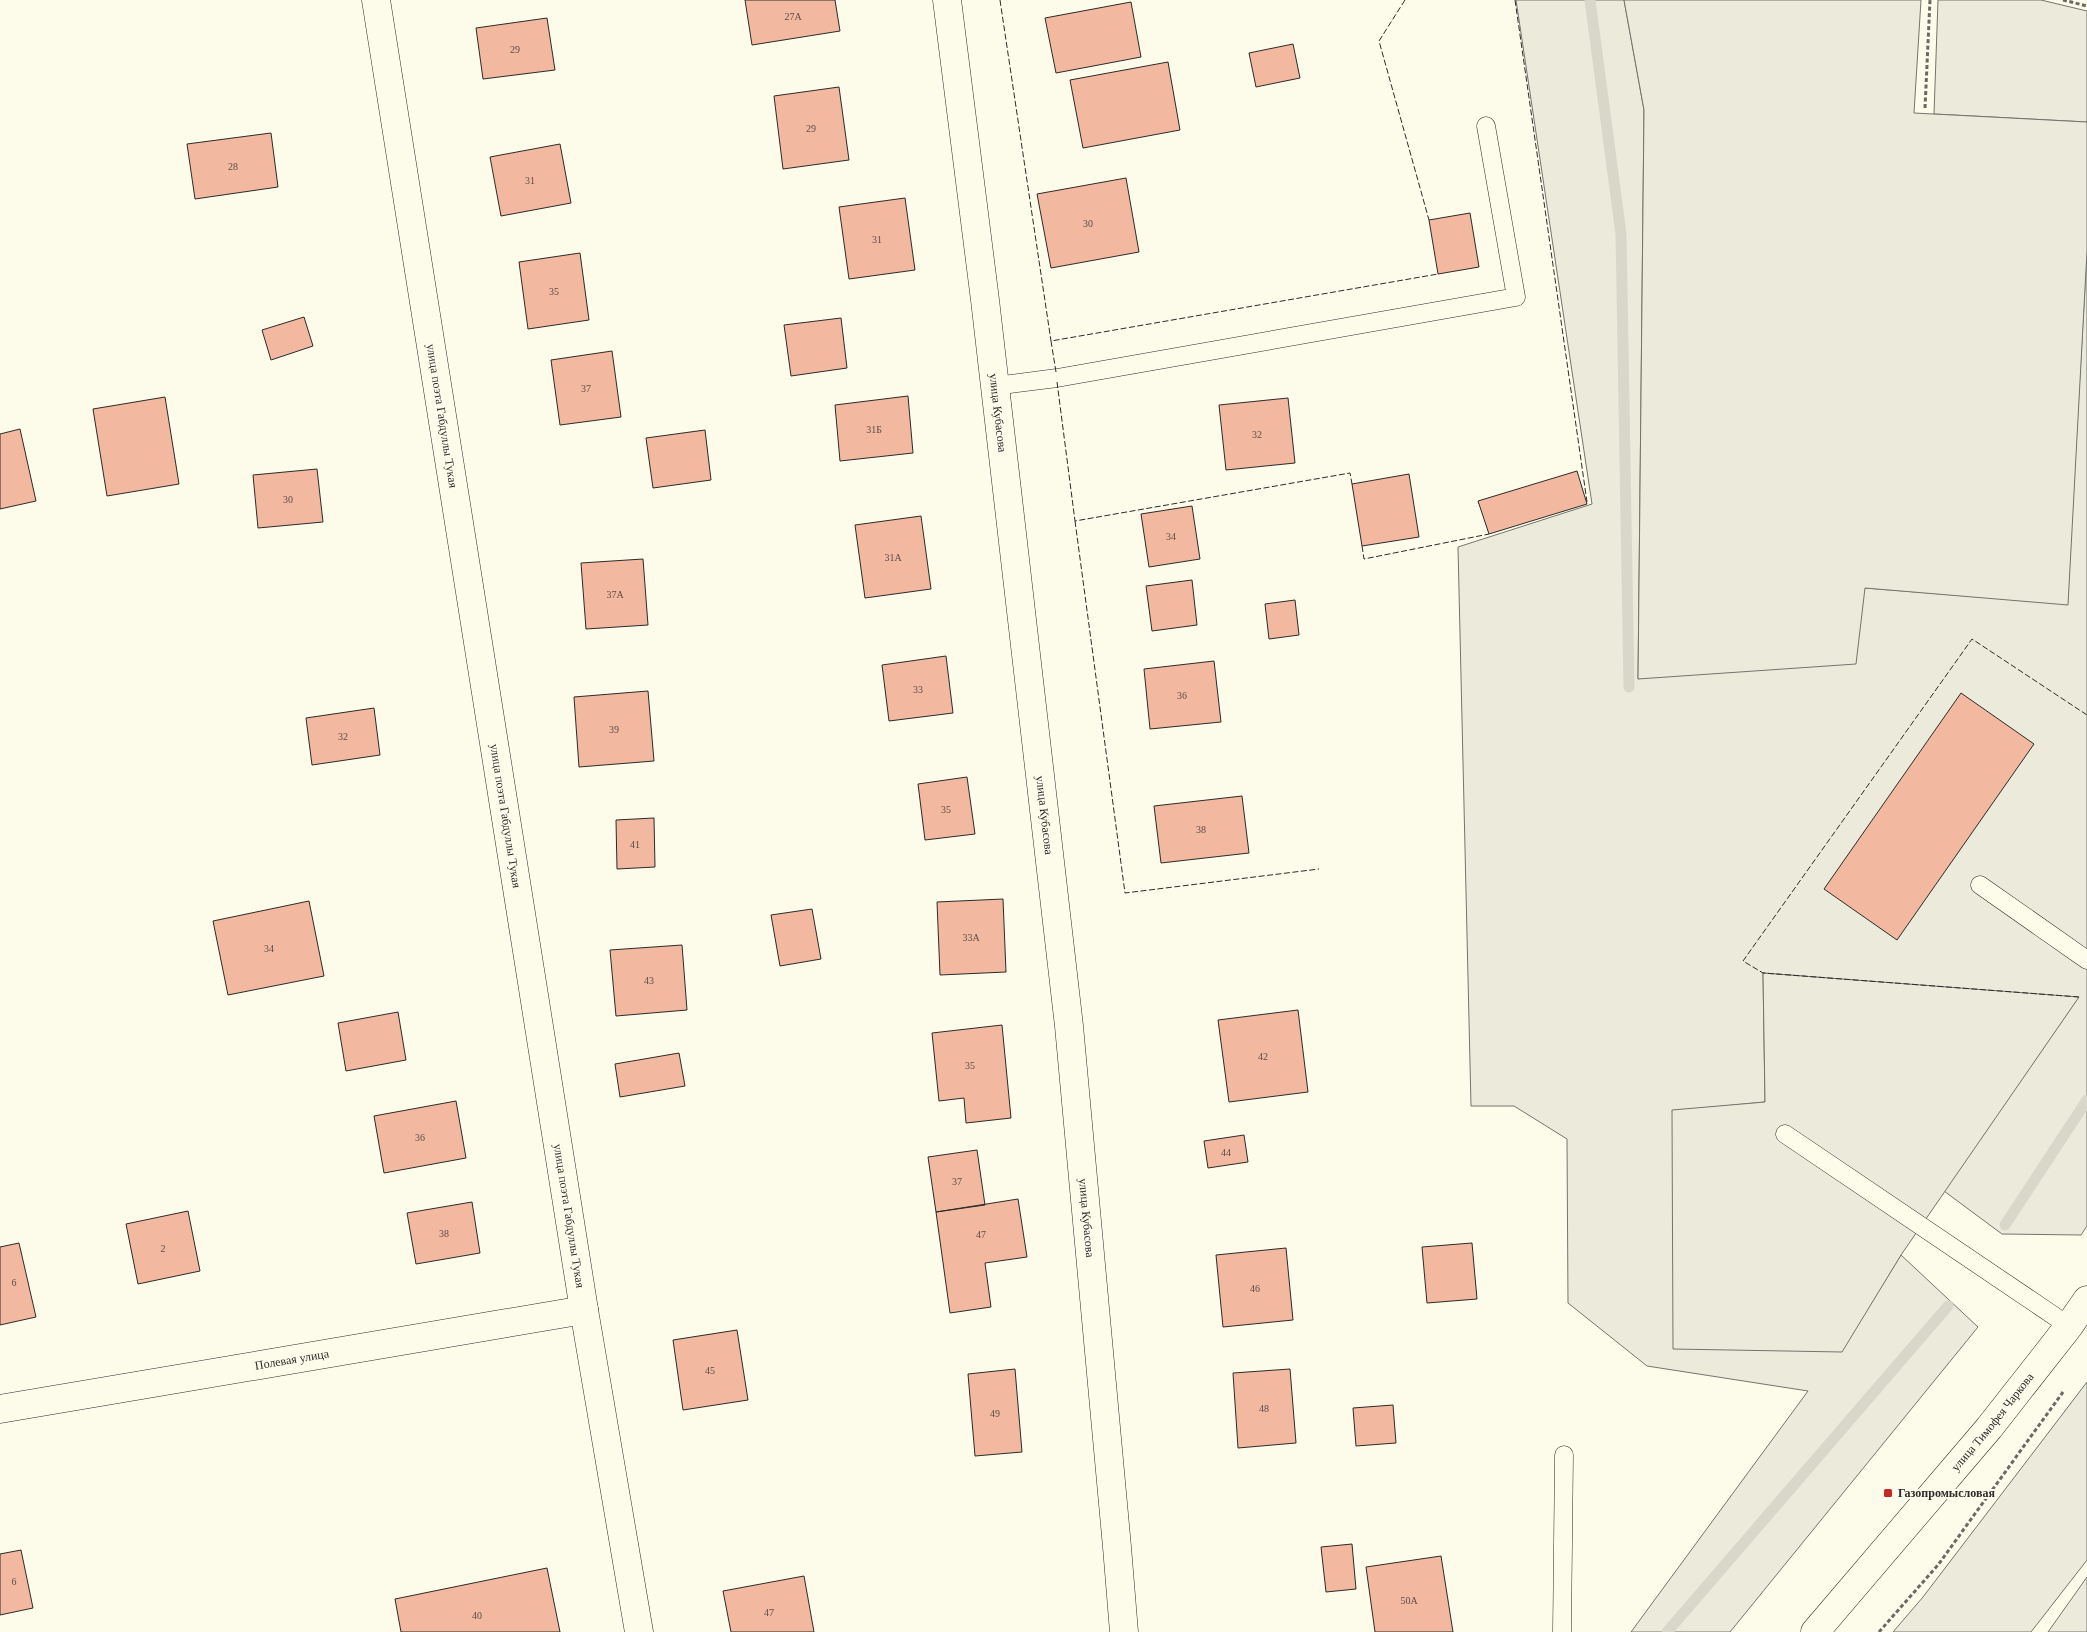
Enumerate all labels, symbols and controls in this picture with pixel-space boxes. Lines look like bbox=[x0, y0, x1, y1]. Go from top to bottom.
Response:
house number: 27А bbox=[784, 11, 802, 22]
house number: 29 bbox=[510, 44, 520, 55]
house number: 29 bbox=[806, 123, 816, 134]
house number: 28 bbox=[228, 161, 238, 172]
house number: 31 bbox=[525, 175, 535, 186]
house number: 30 bbox=[1083, 218, 1093, 229]
house number: 31 bbox=[872, 234, 882, 245]
house number: 35 bbox=[549, 286, 559, 297]
street label: улица поэта Габдуллы Тукая bbox=[424, 343, 460, 489]
street label: улица Кубасова bbox=[987, 373, 1010, 454]
house number: 37 bbox=[581, 383, 591, 394]
house number: 31Б bbox=[866, 424, 882, 435]
house number: 32 bbox=[1252, 429, 1262, 440]
house number: 30 bbox=[283, 494, 293, 505]
house number: 34 bbox=[1166, 531, 1176, 542]
house number: 31А bbox=[884, 552, 902, 563]
house number: 37А bbox=[606, 589, 624, 600]
house number: 33 bbox=[913, 684, 923, 695]
house number: 36 bbox=[1177, 690, 1187, 701]
house number: 39 bbox=[609, 724, 619, 735]
house number: 32 bbox=[338, 731, 348, 742]
street label: улица поэта Габдуллы Тукая bbox=[487, 743, 524, 889]
street label: улица Кубасова bbox=[1033, 775, 1056, 856]
house number: 35 bbox=[941, 804, 951, 815]
house number: 38 bbox=[1196, 824, 1206, 835]
house number: 41 bbox=[630, 839, 640, 850]
house number: 33А bbox=[962, 932, 980, 943]
house number: 34 bbox=[264, 943, 274, 954]
house number: 43 bbox=[644, 975, 654, 986]
house number: 42 bbox=[1258, 1051, 1268, 1062]
house number: 35 bbox=[965, 1060, 975, 1071]
house number: 36 bbox=[415, 1132, 425, 1143]
street label: улица поэта Габдуллы Тукая bbox=[551, 1143, 587, 1289]
house number: 44 bbox=[1221, 1147, 1231, 1158]
house number: 37 bbox=[952, 1176, 962, 1187]
street label: улица Кубасова bbox=[1076, 1178, 1097, 1259]
house number: 38 bbox=[439, 1228, 449, 1239]
house number: 47 bbox=[976, 1229, 986, 1240]
house number: 2 bbox=[161, 1243, 166, 1254]
house number: 6 bbox=[12, 1277, 17, 1288]
house number: 46 bbox=[1250, 1283, 1260, 1294]
street label: Полевая улица bbox=[254, 1346, 331, 1373]
house number: 45 bbox=[705, 1365, 715, 1376]
street label: улица Тимофея Чаркова bbox=[1948, 1370, 2037, 1474]
house number: 48 bbox=[1259, 1403, 1269, 1414]
house number: 49 bbox=[990, 1408, 1000, 1419]
place label: Газопромысловая bbox=[1898, 1486, 1995, 1500]
marker: Газопромысловая bbox=[1882, 1487, 1894, 1499]
house number: 6 bbox=[12, 1576, 17, 1587]
house number: 50А bbox=[1400, 1595, 1418, 1606]
house number: 47 bbox=[764, 1607, 774, 1618]
house number: 40 bbox=[472, 1610, 482, 1621]

